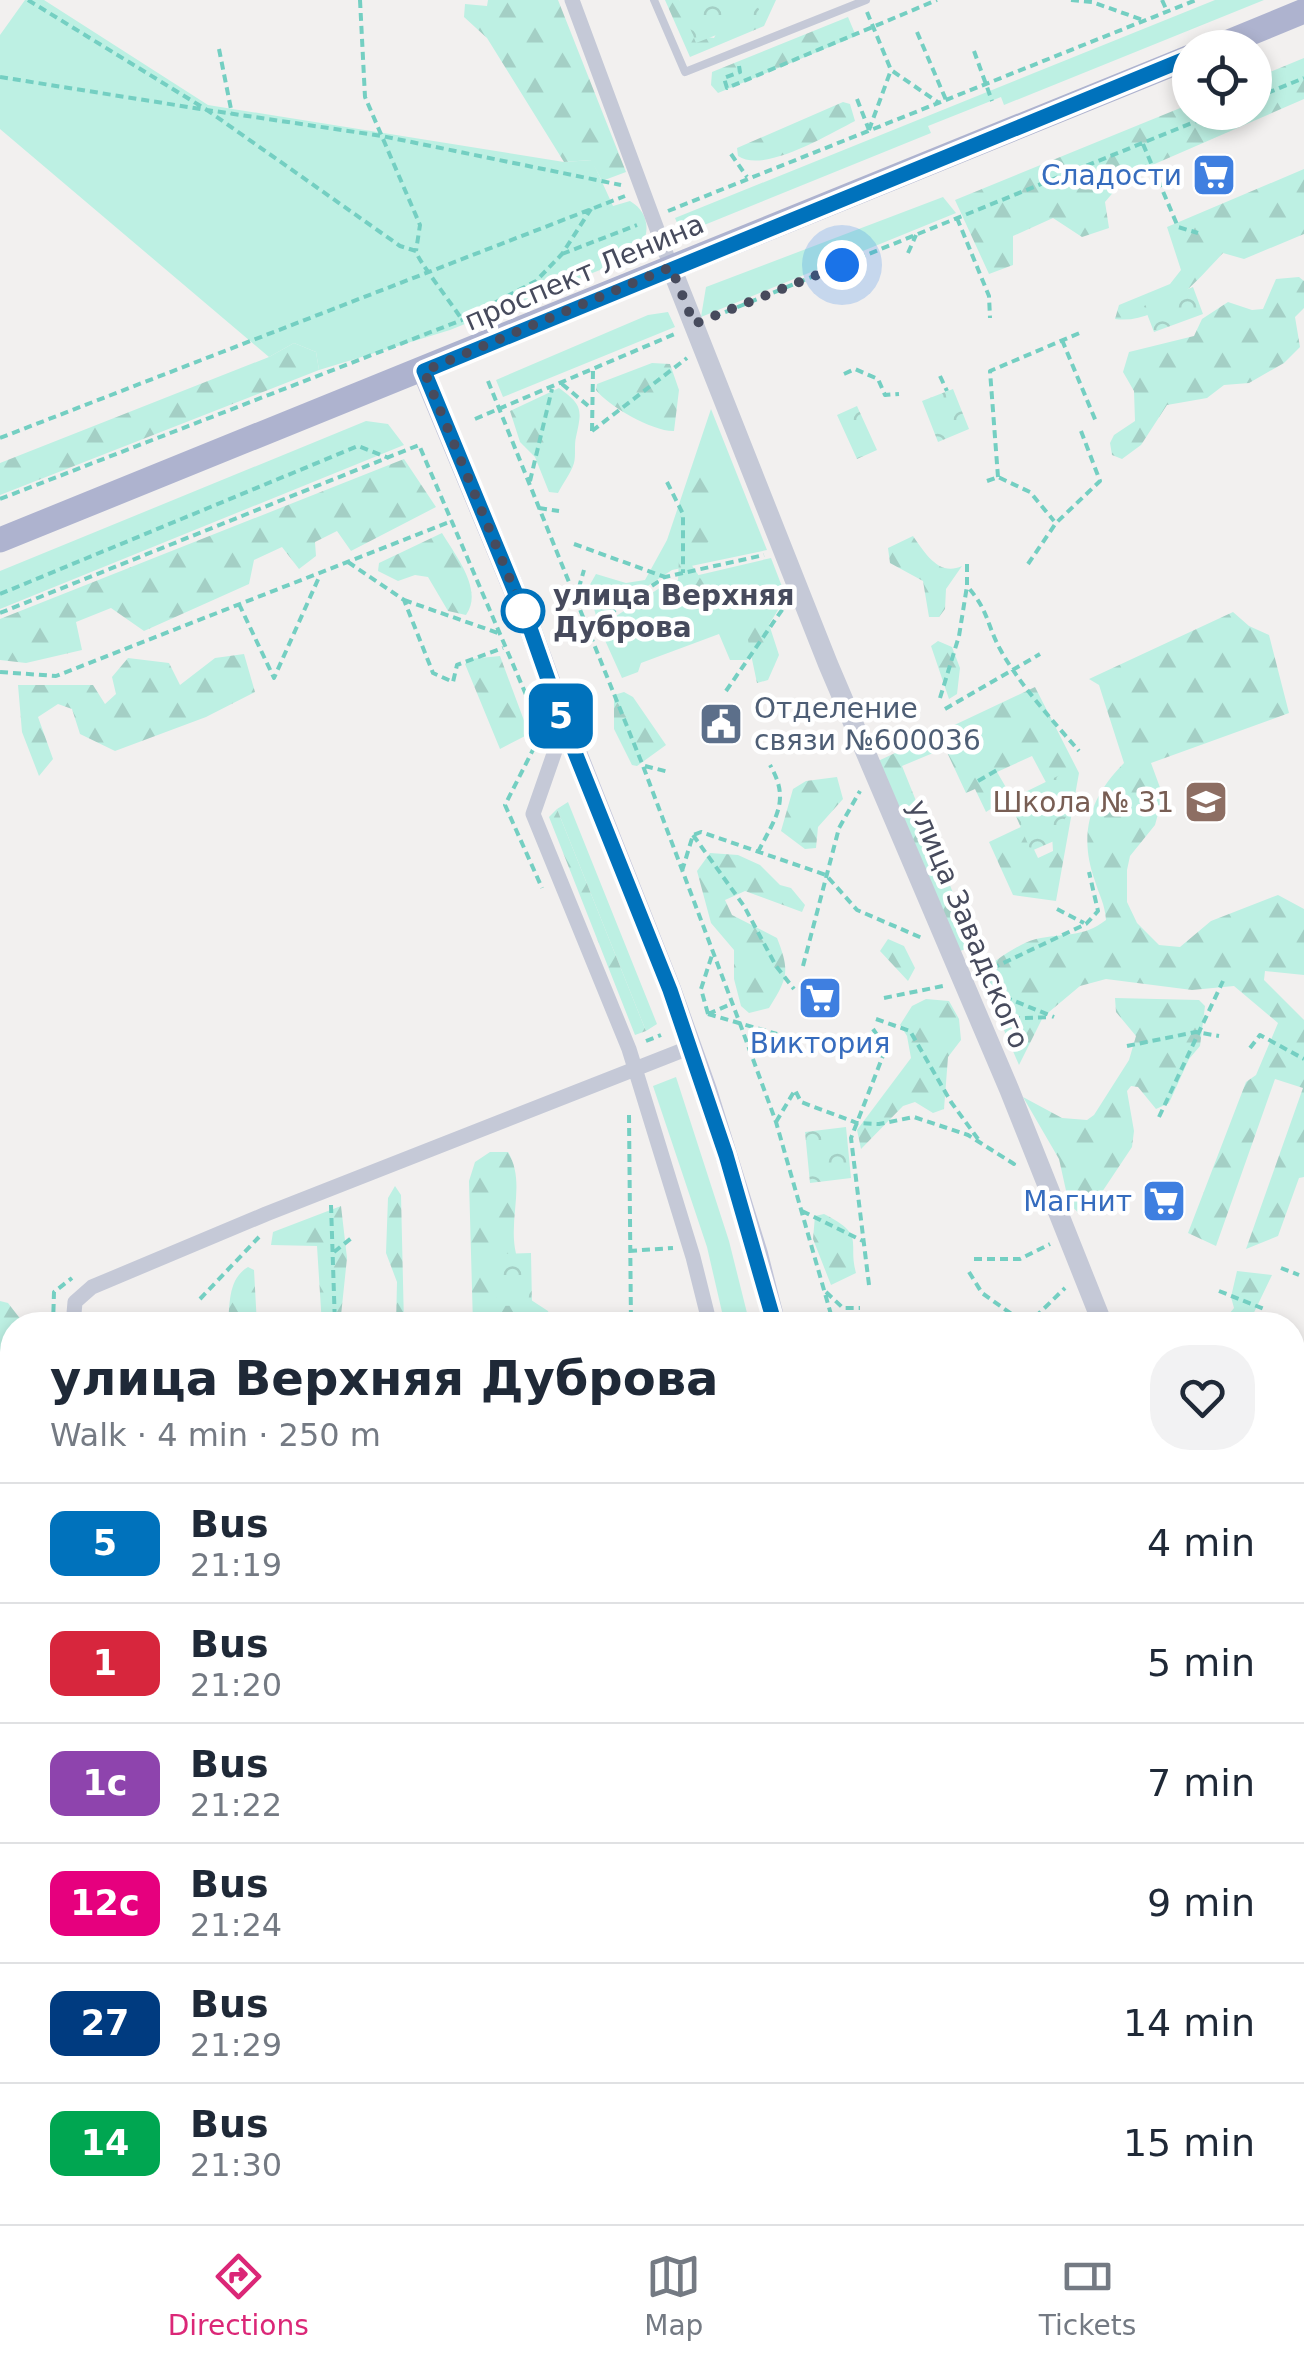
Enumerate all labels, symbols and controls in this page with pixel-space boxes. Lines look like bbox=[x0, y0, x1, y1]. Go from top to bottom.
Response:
map controls bbox=[1172, 30, 1272, 130]
button: locate bbox=[1172, 30, 1272, 130]
supermarket icon: Сладости bbox=[1191, 152, 1237, 198]
place label: Сладости bbox=[1041, 159, 1182, 192]
street label: проспект Ленина bbox=[460, 207, 709, 338]
your location bbox=[817, 240, 867, 290]
place label: улица Верхняя Дуброва bbox=[553, 579, 795, 644]
marker: улица Верхняя Дуброва bbox=[502, 590, 544, 632]
line badge: 5 bbox=[528, 684, 594, 748]
place label: Отделение связи №600036 bbox=[754, 692, 981, 757]
text: 5 bbox=[549, 696, 573, 736]
public building icon: Отделение связи №600036 bbox=[698, 701, 744, 747]
school or university icon: Школа № 31 bbox=[1183, 779, 1229, 825]
place label: Школа № 31 bbox=[992, 786, 1174, 819]
street label: улица Завадского bbox=[901, 795, 1036, 1054]
supermarket icon: Виктория bbox=[797, 975, 843, 1021]
place label: Виктория bbox=[750, 1027, 890, 1060]
supermarket icon: Магнит bbox=[1141, 1178, 1187, 1224]
place label: Магнит bbox=[1023, 1185, 1132, 1218]
button: heart bbox=[1150, 1345, 1255, 1450]
text: улица Верхняя Дуброва bbox=[50, 1350, 718, 1406]
text: Walk · 4 min · 250 m bbox=[50, 1416, 381, 1454]
text: Bus bbox=[190, 1502, 269, 1546]
text: 4 min bbox=[1147, 1521, 1255, 1565]
text: 5 bbox=[93, 1523, 117, 1563]
text: 21:19 bbox=[190, 1546, 282, 1584]
text: Bus bbox=[190, 1622, 269, 1666]
text: 5 min bbox=[1147, 1641, 1255, 1685]
text: 1 bbox=[93, 1643, 117, 1683]
text: 21:20 bbox=[190, 1666, 282, 1704]
text: Bus bbox=[190, 1742, 269, 1786]
text: 7 min bbox=[1147, 1761, 1255, 1805]
text: 1с bbox=[82, 1763, 128, 1803]
text: 21:22 bbox=[190, 1786, 282, 1824]
text: Bus bbox=[190, 1862, 269, 1906]
text: 9 min bbox=[1147, 1881, 1255, 1925]
text: 12с bbox=[70, 1883, 140, 1923]
text: 21:24 bbox=[190, 1906, 282, 1944]
text: Bus bbox=[190, 1982, 269, 2026]
text: 14 min bbox=[1123, 2001, 1255, 2045]
text: 27 bbox=[81, 2003, 129, 2043]
text: 21:29 bbox=[190, 2026, 282, 2064]
text: Bus bbox=[190, 2102, 269, 2146]
text: 15 min bbox=[1123, 2121, 1255, 2165]
text: 14 bbox=[81, 2123, 129, 2163]
text: 21:30 bbox=[190, 2146, 282, 2184]
tab: Directions bbox=[168, 2249, 309, 2342]
tab: Map bbox=[644, 2249, 703, 2342]
tab: Tickets bbox=[1039, 2249, 1136, 2342]

